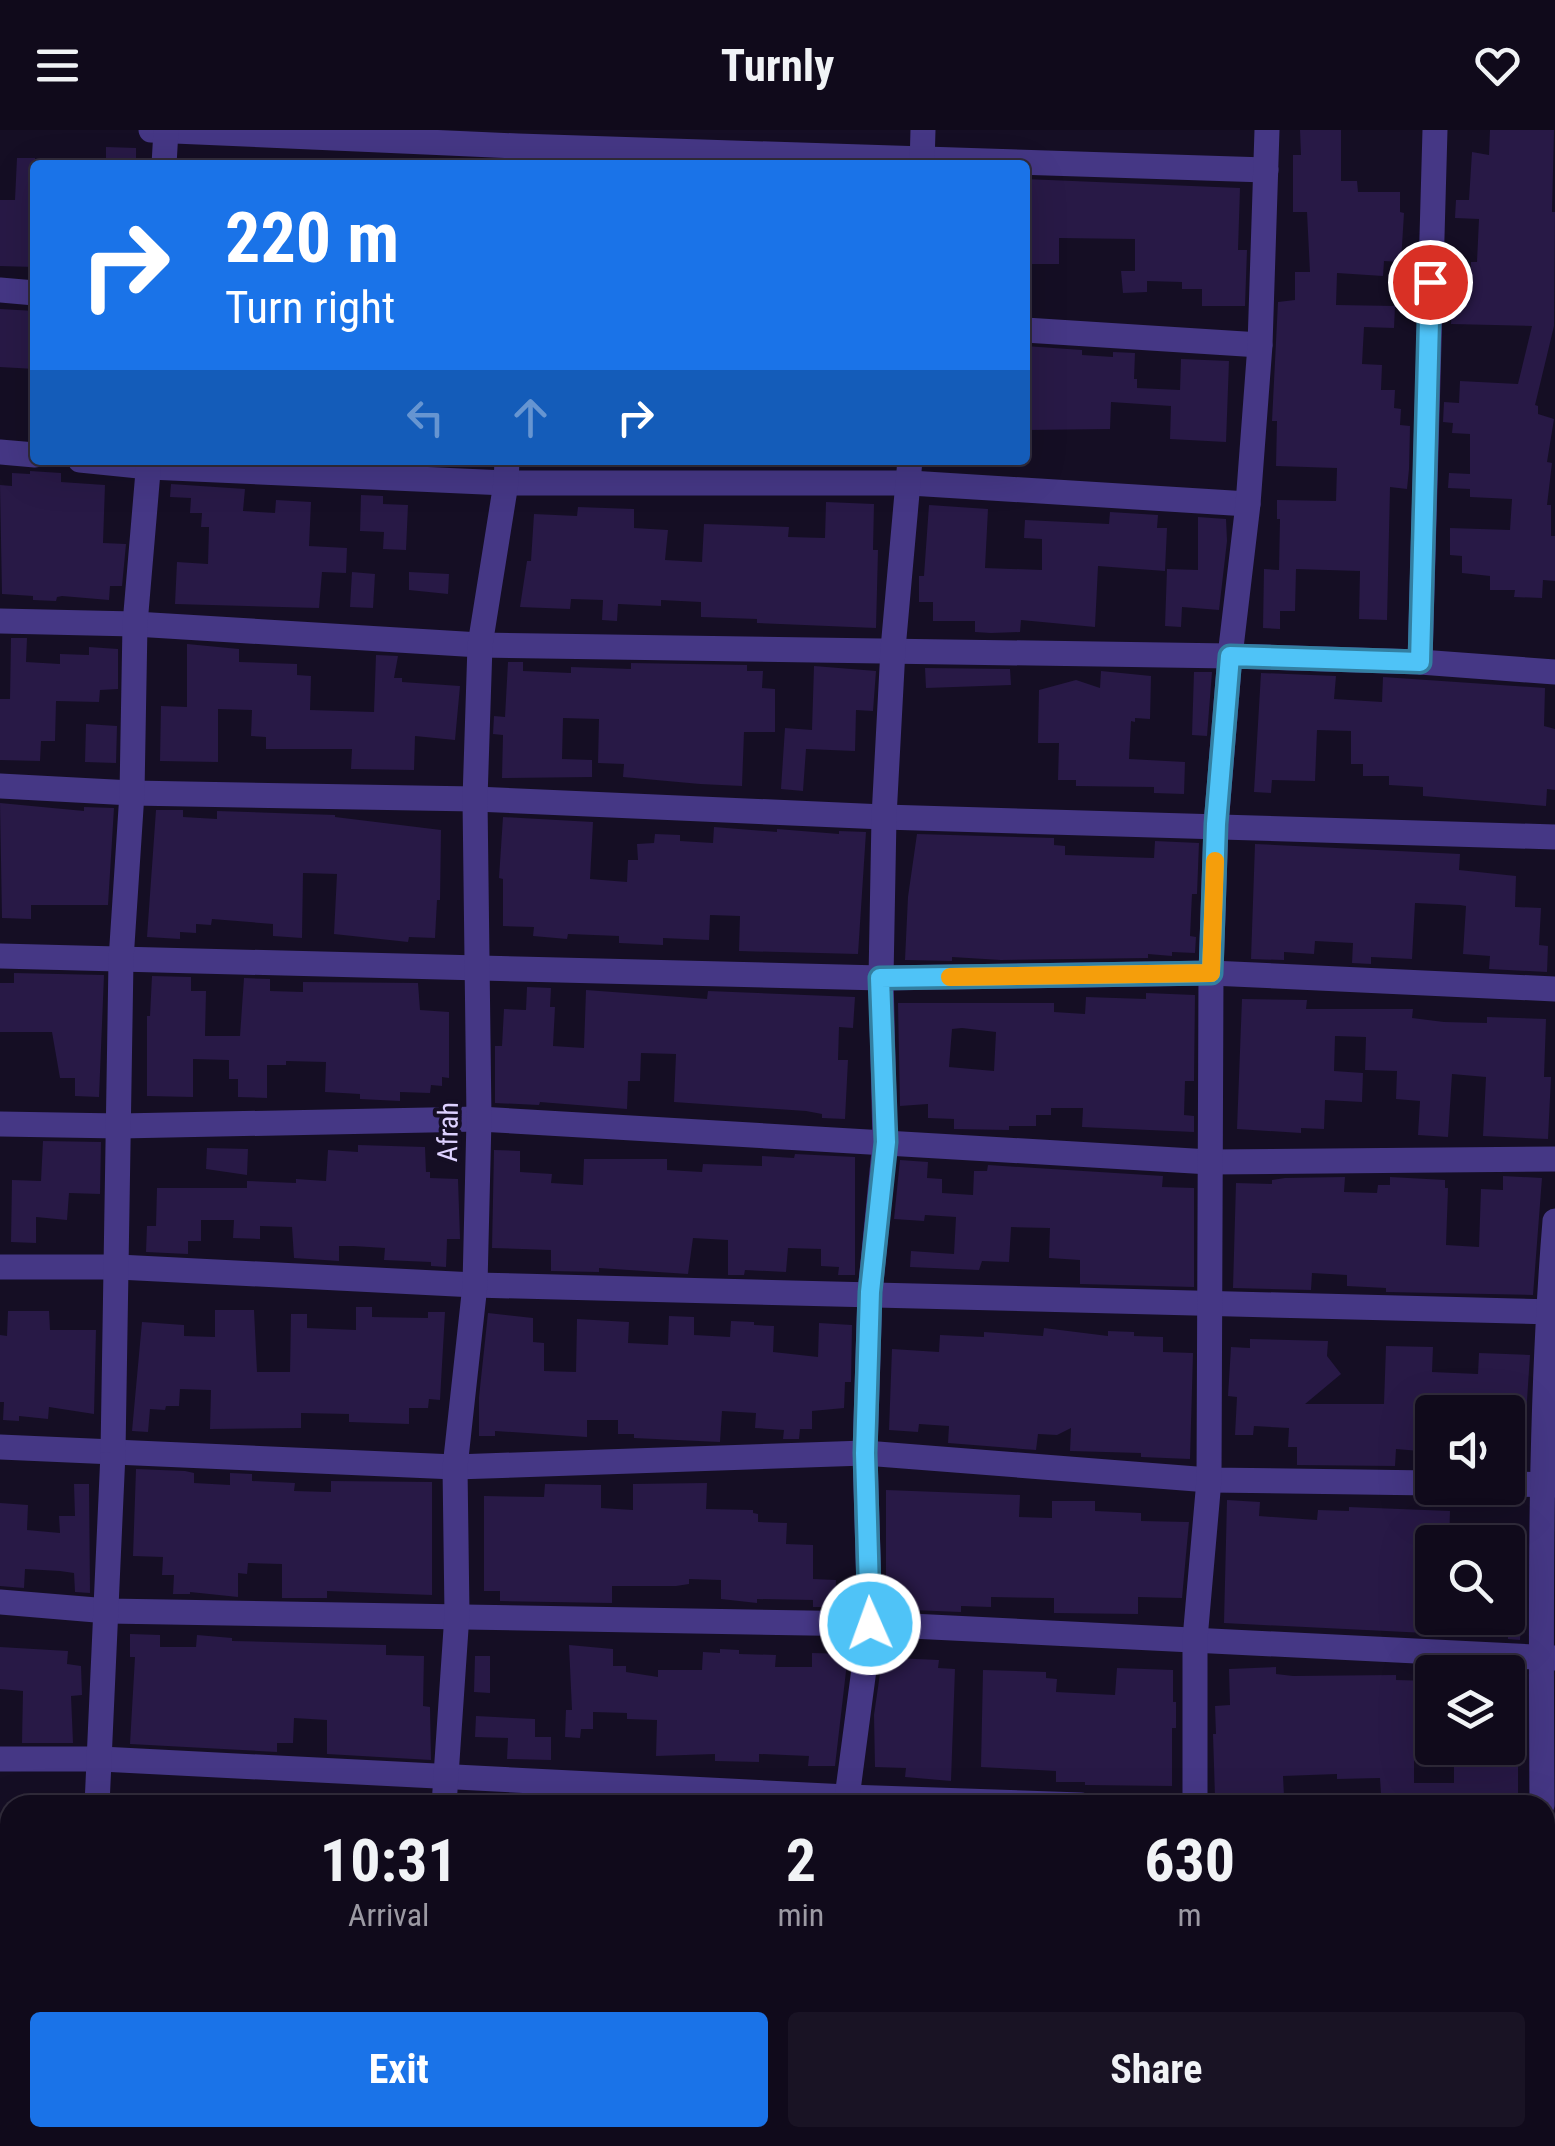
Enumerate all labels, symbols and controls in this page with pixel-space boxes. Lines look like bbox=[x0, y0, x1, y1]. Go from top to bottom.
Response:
icon: menu bbox=[30, 38, 85, 93]
icon: heart bbox=[1470, 38, 1525, 93]
text: Turnly bbox=[721, 39, 834, 92]
text: 220 m bbox=[225, 197, 399, 279]
icon: right bbox=[60, 200, 190, 330]
pin bbox=[1388, 240, 1473, 325]
icon: arrive bbox=[1403, 255, 1458, 310]
text: Turn right bbox=[225, 281, 395, 334]
icon: left bbox=[398, 390, 453, 445]
icon: ahead bbox=[503, 390, 558, 445]
icon: right bbox=[608, 390, 663, 445]
street label: Afrah bbox=[431, 1102, 465, 1162]
map controls bbox=[1415, 1395, 1525, 1765]
button: sound bbox=[1415, 1395, 1525, 1505]
button: search bbox=[1415, 1525, 1525, 1635]
position arrow bbox=[818, 1572, 922, 1676]
button: layers bbox=[1415, 1655, 1525, 1765]
text: 10:31 bbox=[320, 1825, 458, 1896]
text: 2 bbox=[786, 1825, 816, 1896]
text: 630 bbox=[1144, 1825, 1235, 1896]
text: Arrival bbox=[348, 1896, 429, 1934]
text: min bbox=[777, 1896, 824, 1934]
text: m bbox=[1178, 1896, 1202, 1934]
button: Exit bbox=[30, 2012, 768, 2127]
button: Share bbox=[788, 2012, 1525, 2127]

